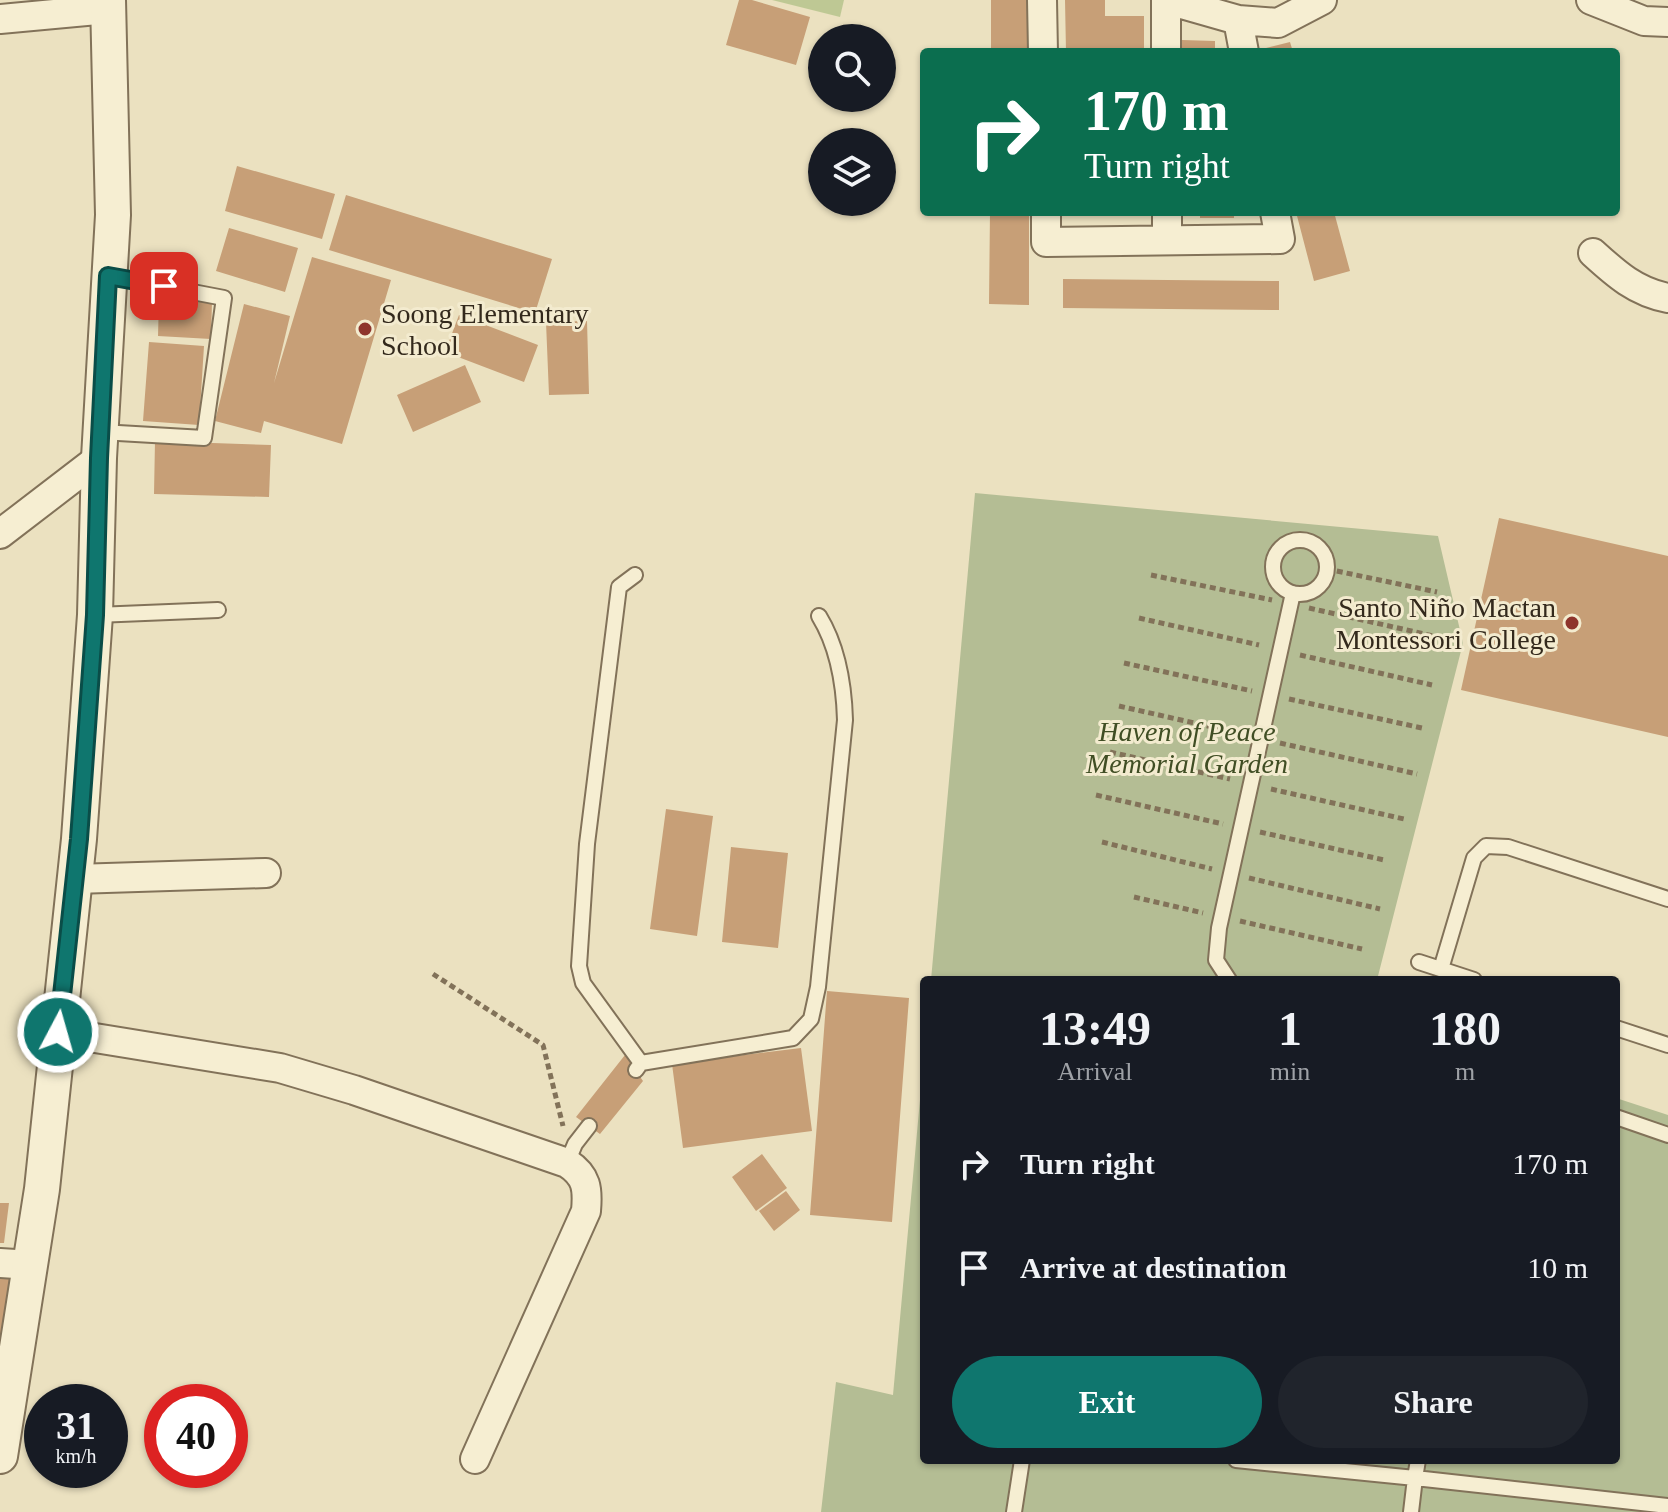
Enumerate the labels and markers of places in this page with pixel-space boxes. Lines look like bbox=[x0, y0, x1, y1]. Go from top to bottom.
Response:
pin bbox=[130, 252, 198, 320]
place label: Soong Elementary School bbox=[381, 298, 589, 361]
marker: Soong Elementary School bbox=[356, 320, 374, 338]
place label: Santo Niño Mactan Montessori College bbox=[1336, 592, 1556, 655]
marker: Santo Niño Mactan Montessori College bbox=[1563, 614, 1581, 632]

